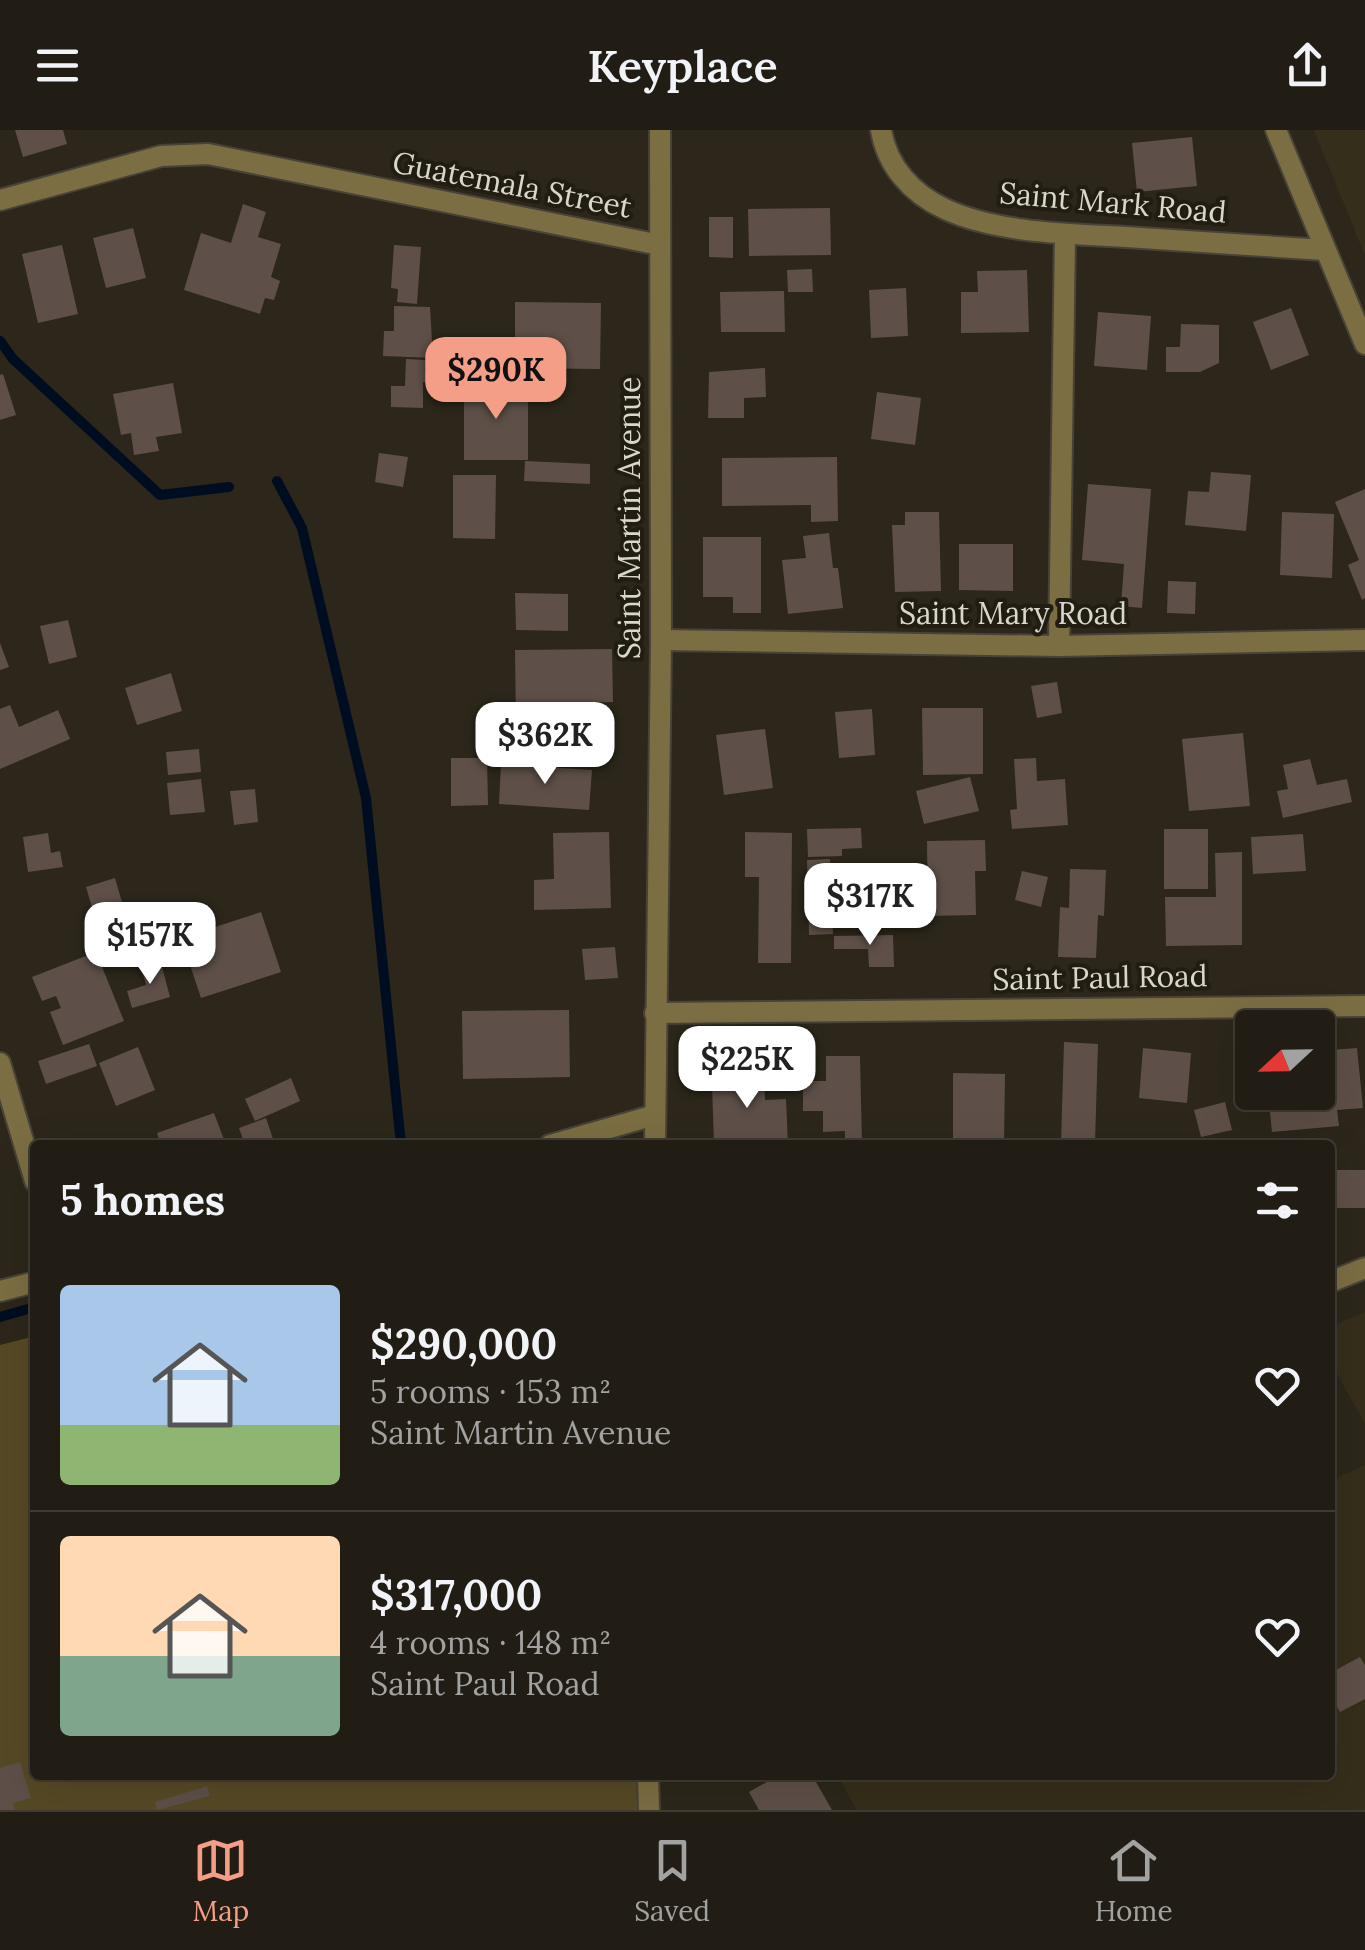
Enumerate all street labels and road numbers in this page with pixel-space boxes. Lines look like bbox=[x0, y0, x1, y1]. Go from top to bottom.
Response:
street label: Guatemala Street bbox=[389, 142, 635, 226]
street label: Saint Mark Road bbox=[998, 173, 1228, 231]
street label: Saint Martin Avenue bbox=[610, 377, 648, 659]
street label: Saint Mary Road bbox=[899, 594, 1127, 633]
street label: Saint Paul Road bbox=[992, 956, 1208, 998]

